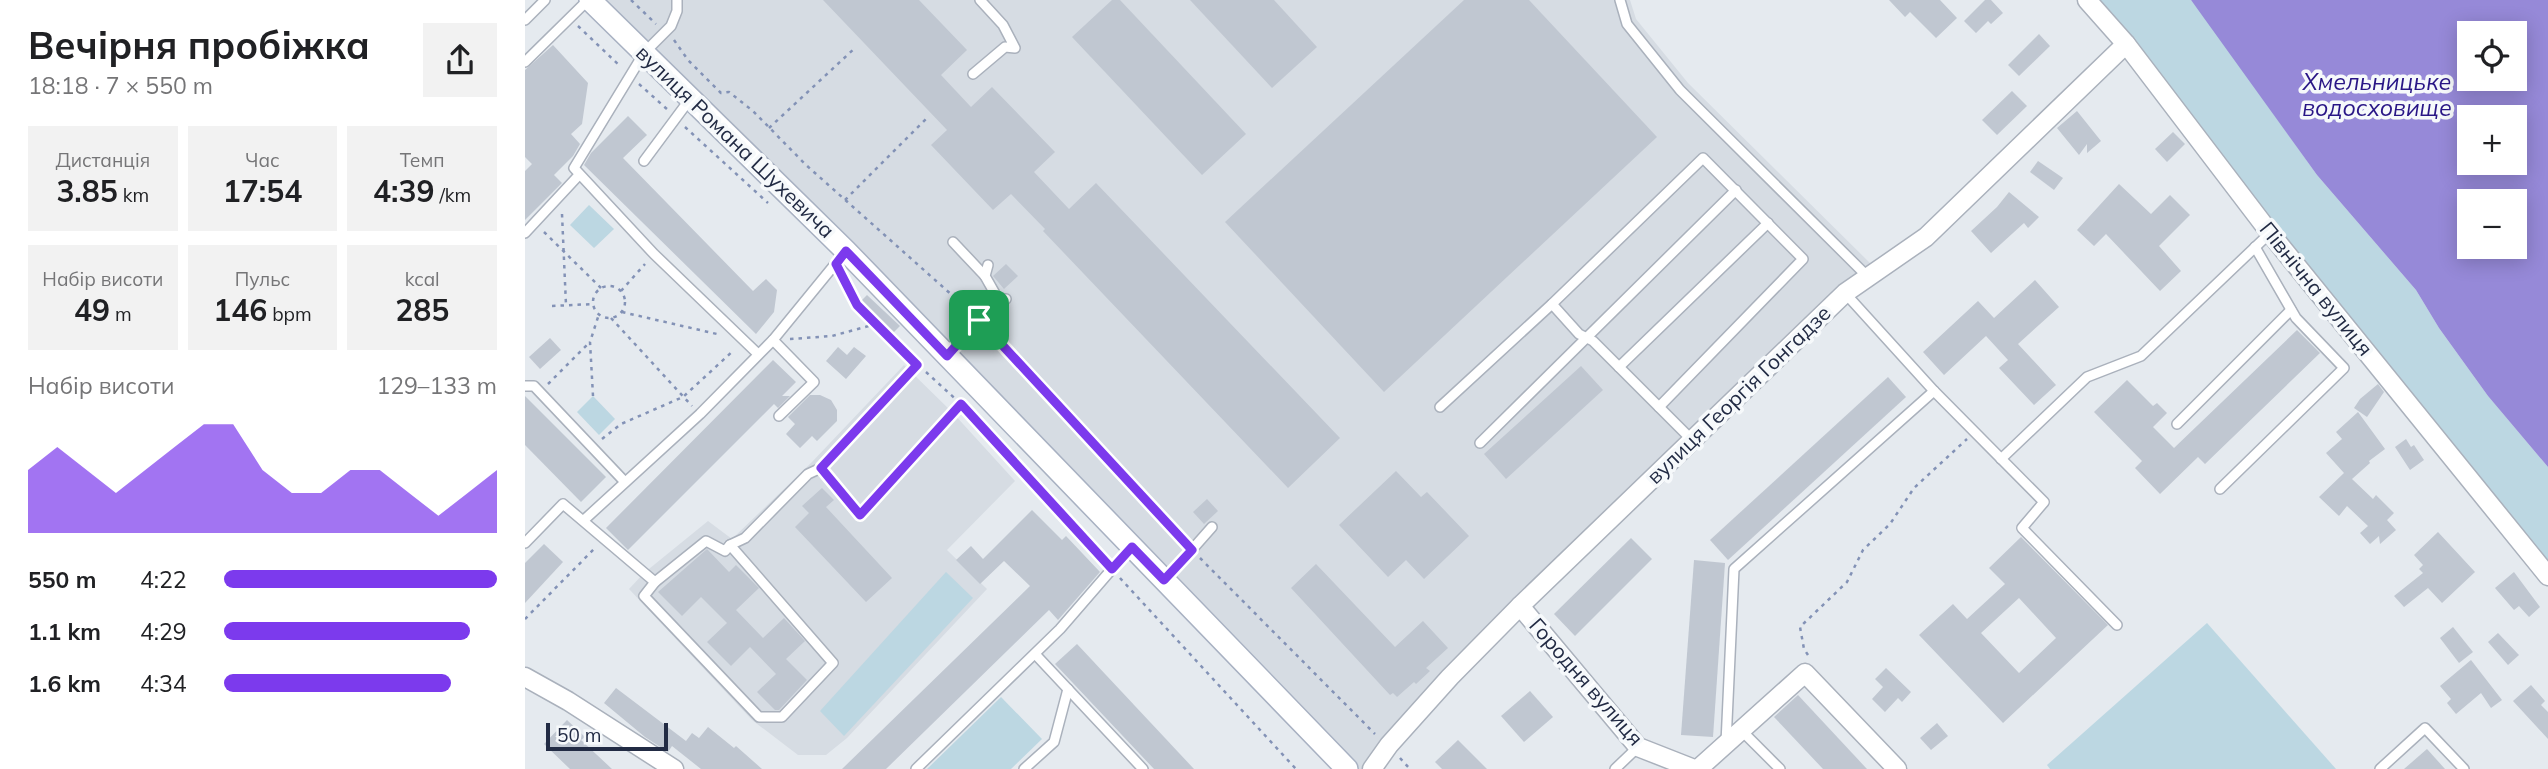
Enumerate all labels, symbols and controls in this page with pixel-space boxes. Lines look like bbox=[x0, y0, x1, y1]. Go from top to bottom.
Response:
text: Вечірня пробіжка bbox=[28, 21, 370, 69]
map controls bbox=[2457, 21, 2527, 259]
button: locate bbox=[2457, 21, 2527, 91]
button: share bbox=[423, 23, 497, 97]
street label: вулиця Романа Шухевича bbox=[631, 40, 840, 243]
water label: Хмельницьке водосховище bbox=[2302, 67, 2452, 122]
text: 18:18 · 7 × 550 m bbox=[28, 71, 213, 100]
button: + bbox=[2457, 105, 2527, 175]
text: Дистанція bbox=[56, 148, 150, 172]
text: Час bbox=[245, 148, 280, 172]
text: Темп bbox=[400, 148, 444, 172]
text: 3.85 bbox=[56, 172, 118, 210]
text: 17:54 bbox=[223, 172, 302, 210]
text: 4:39 bbox=[373, 172, 434, 210]
text: km bbox=[118, 183, 149, 207]
text: /km bbox=[434, 183, 471, 207]
button: − bbox=[2457, 189, 2527, 259]
street label: Північна вулиця bbox=[2255, 216, 2379, 361]
text: Набір висоти bbox=[42, 267, 163, 291]
text: Пульс bbox=[235, 267, 290, 291]
text: kcal bbox=[405, 267, 440, 291]
pin bbox=[949, 290, 1009, 350]
text: 49 bbox=[74, 291, 110, 329]
text: 146 bbox=[213, 291, 267, 329]
text: 285 bbox=[395, 291, 449, 329]
street label: вулиця Георгія Гонгадзе bbox=[1641, 300, 1836, 489]
icon: arrive bbox=[960, 301, 998, 339]
text: m bbox=[110, 302, 132, 326]
text: bpm bbox=[267, 302, 312, 326]
text: Набір висоти bbox=[28, 371, 174, 400]
text: 129–133 m bbox=[376, 371, 497, 400]
text: 550 m bbox=[28, 565, 96, 594]
text: 4:22 bbox=[140, 565, 187, 594]
street label: Городня вулиця bbox=[1524, 612, 1649, 750]
text: 1.1 km bbox=[28, 617, 101, 646]
text: 4:29 bbox=[140, 617, 187, 646]
text: 1.6 km bbox=[28, 669, 101, 698]
text: 4:34 bbox=[140, 669, 187, 698]
scale bar bbox=[546, 720, 669, 752]
text: 50 m bbox=[557, 723, 601, 747]

